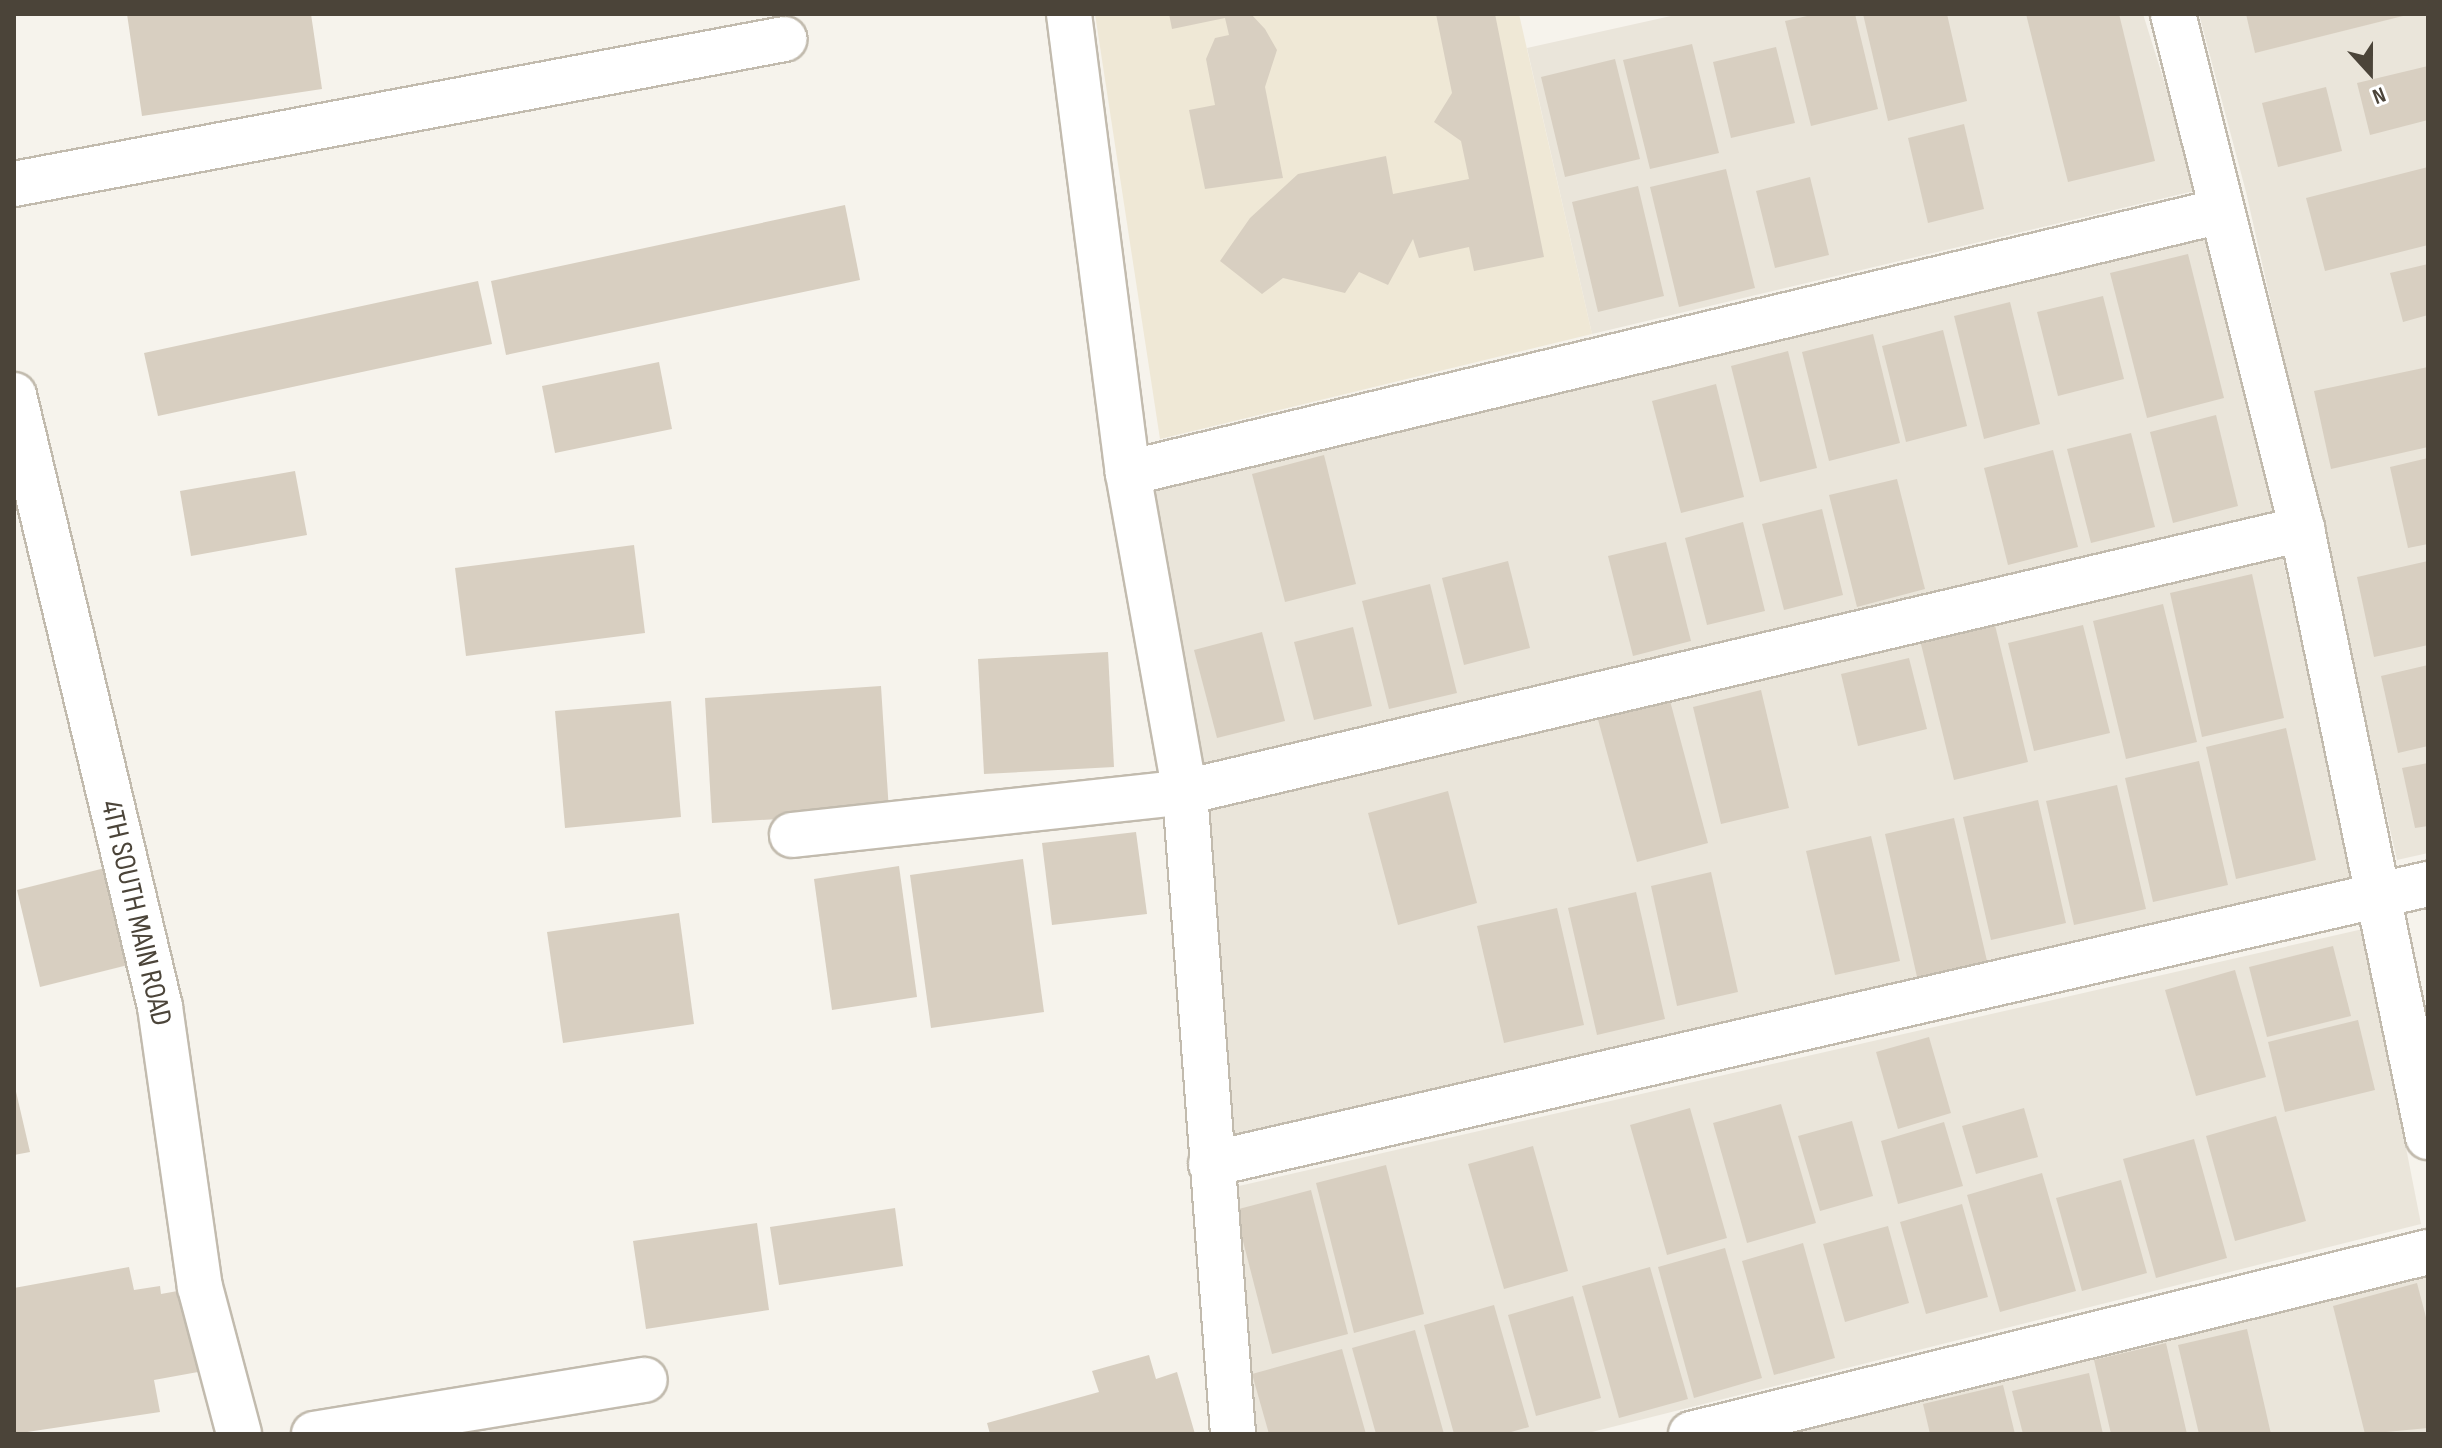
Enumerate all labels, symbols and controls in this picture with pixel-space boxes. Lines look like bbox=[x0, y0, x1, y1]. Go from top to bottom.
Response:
north arrow bbox=[2330, 32, 2410, 112]
text: N bbox=[2368, 80, 2389, 110]
street label: 4TH SOUTH MAIN ROAD bbox=[93, 797, 179, 1029]

